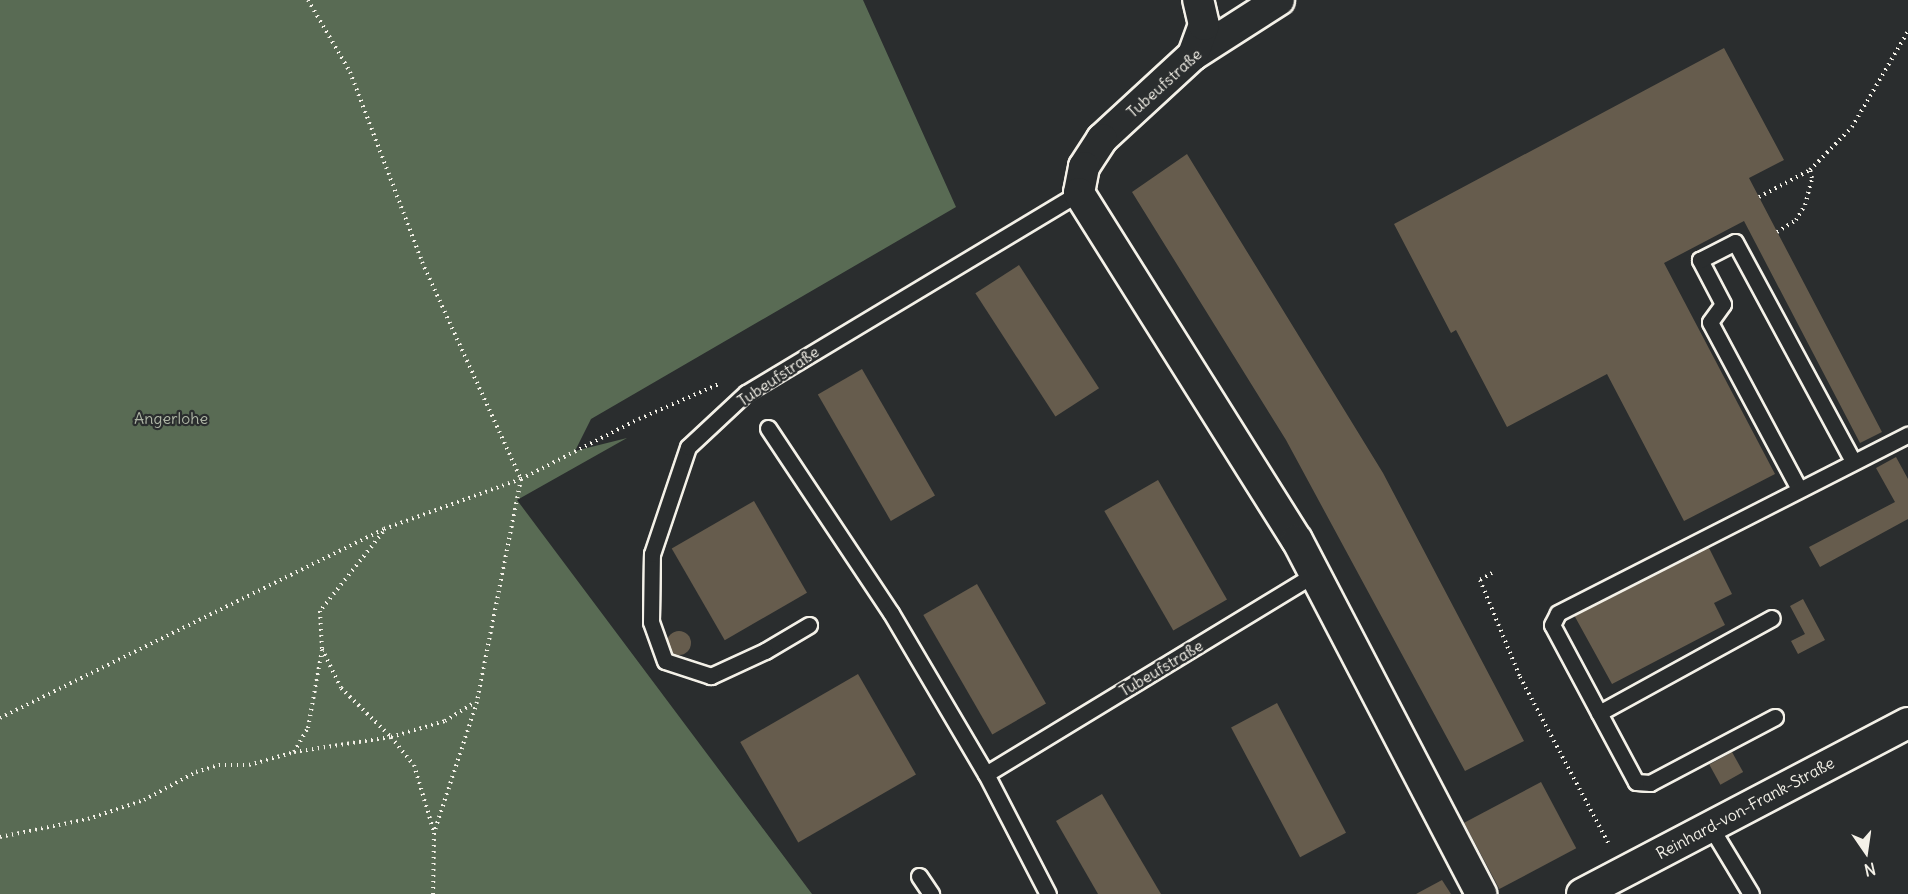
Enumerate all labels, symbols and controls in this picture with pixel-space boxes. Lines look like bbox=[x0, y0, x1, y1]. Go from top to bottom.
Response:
street label: Tubeufstraße bbox=[1123, 44, 1205, 122]
street label: Tubeufstraße bbox=[734, 342, 822, 410]
park label: Angerlohe bbox=[134, 408, 208, 428]
street label: Tubeufstraße bbox=[1116, 636, 1206, 700]
street label: Reinhard-von-Frank-Straße bbox=[1653, 753, 1837, 863]
north arrow bbox=[1836, 822, 1896, 882]
text: N bbox=[1862, 859, 1878, 881]

